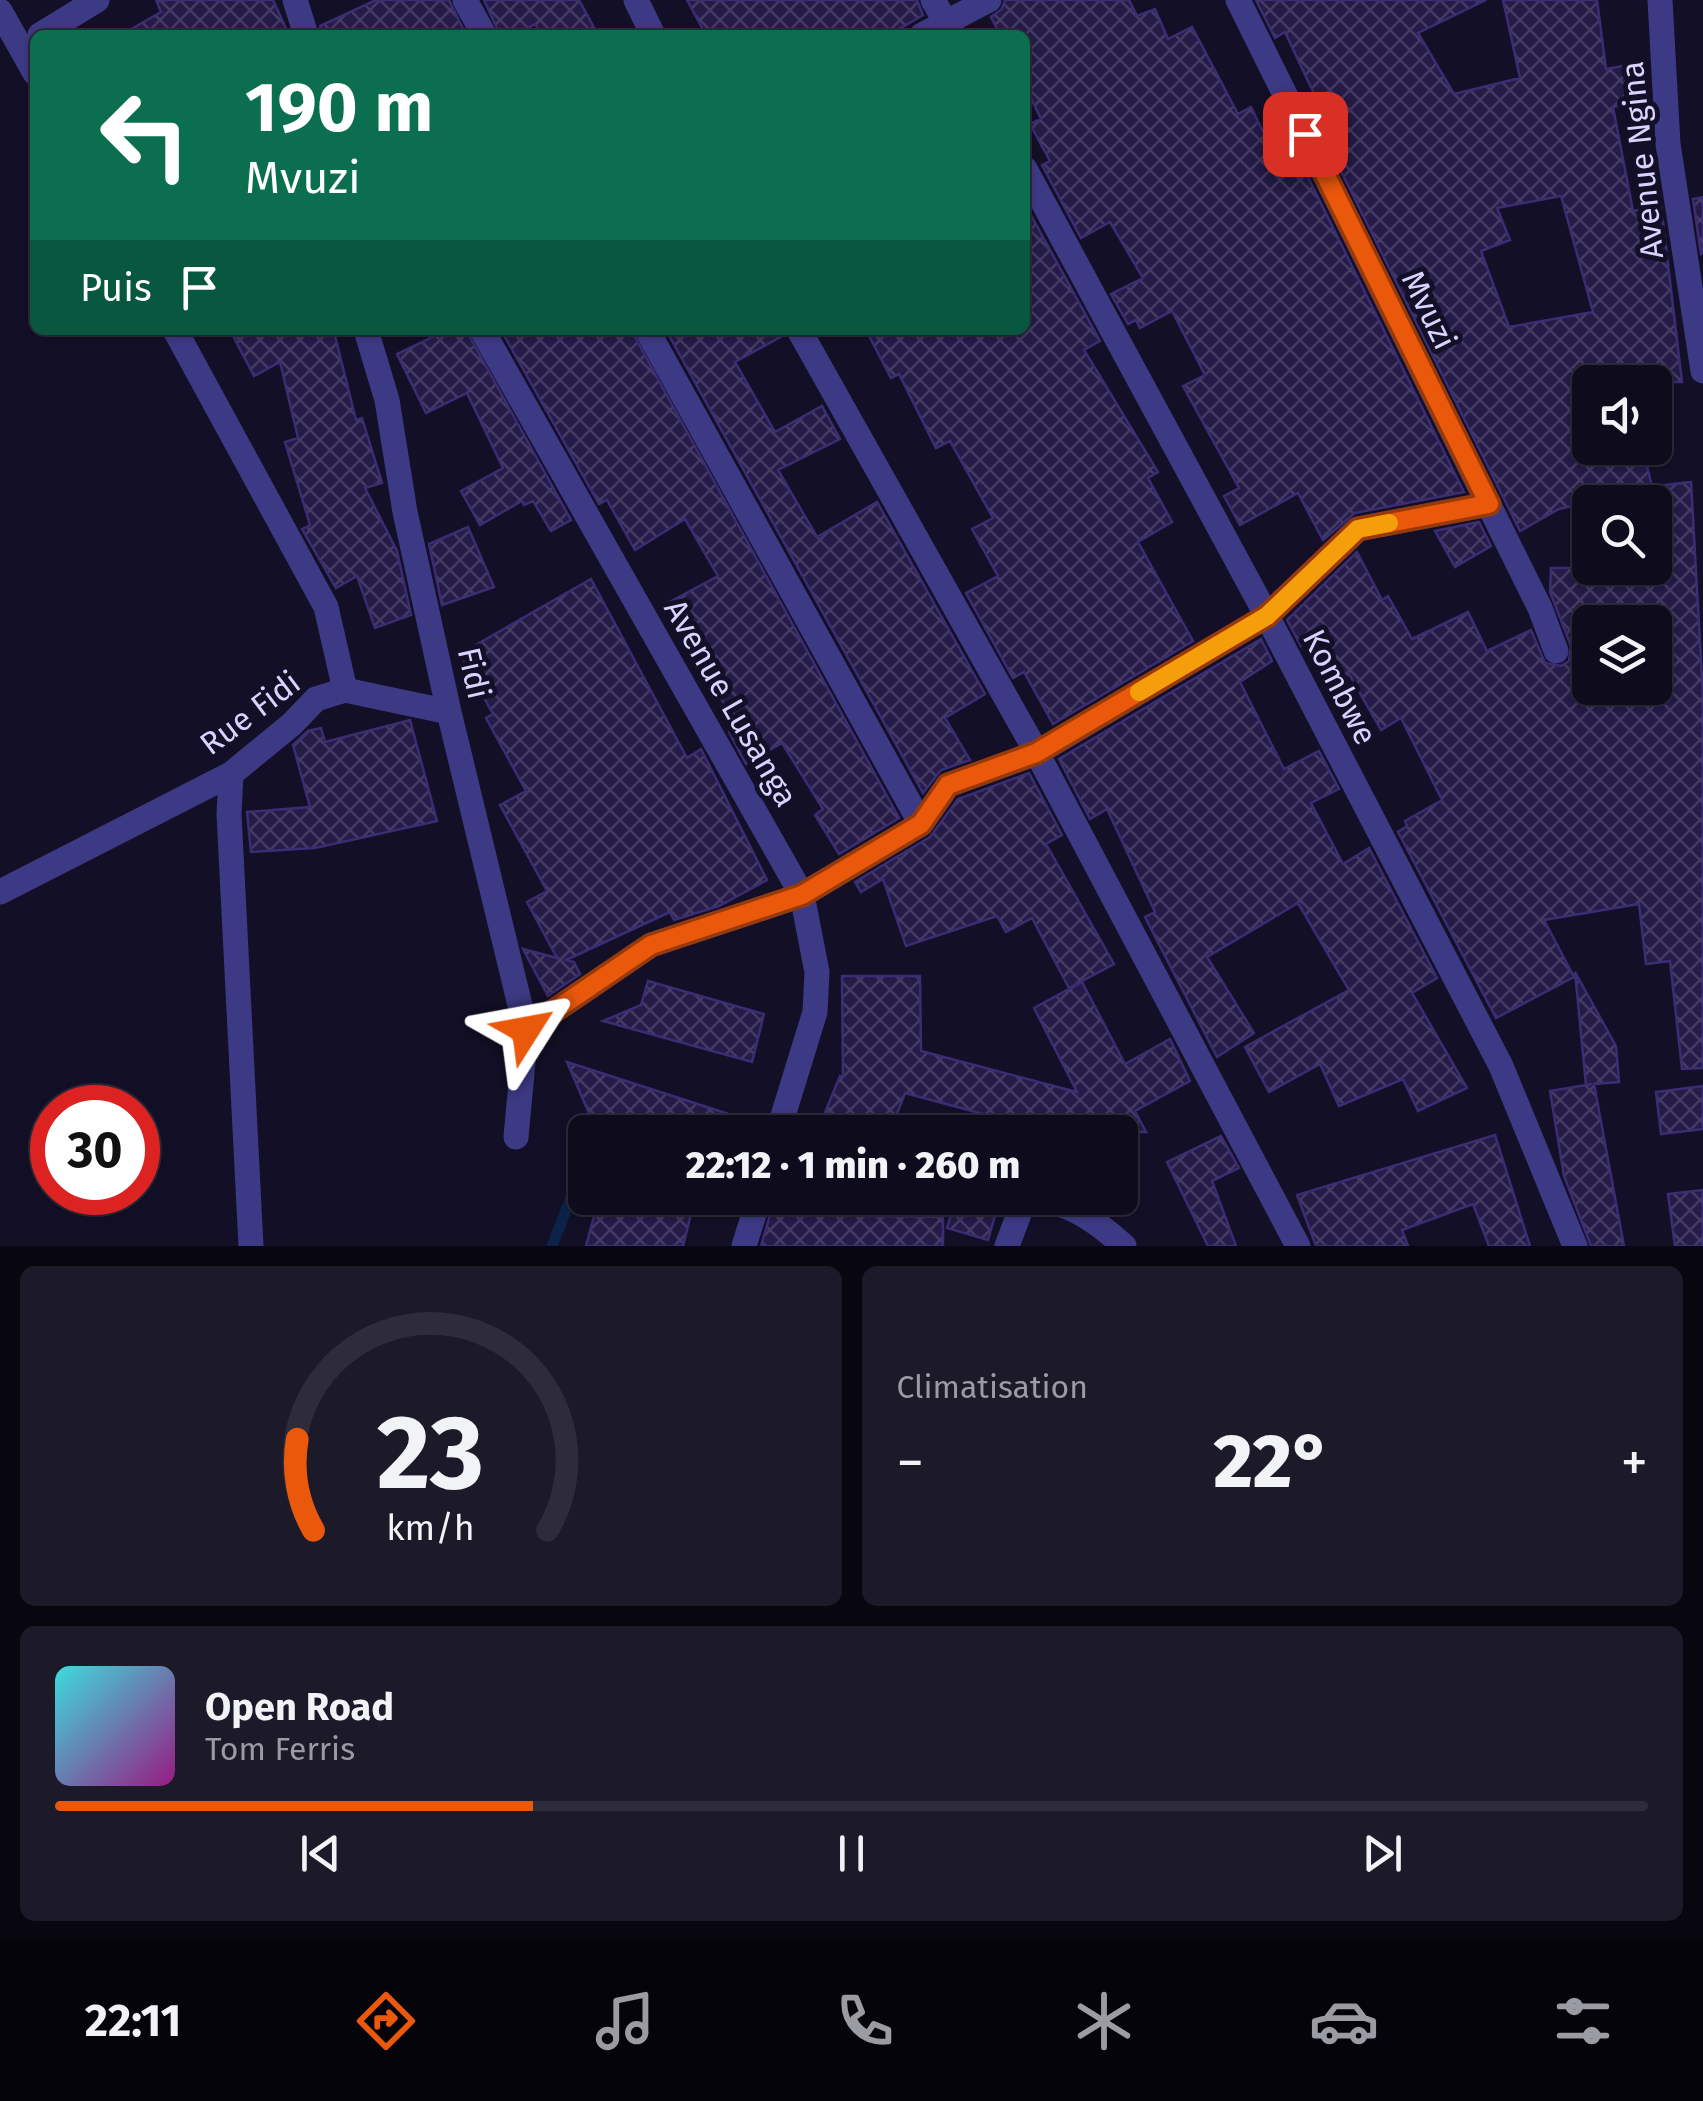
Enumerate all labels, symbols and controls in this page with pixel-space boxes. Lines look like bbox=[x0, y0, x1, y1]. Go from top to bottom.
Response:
street label: Avenue Ngina bbox=[1613, 59, 1671, 261]
text: 190 m bbox=[245, 66, 433, 150]
icon: left bbox=[80, 70, 210, 200]
pin bbox=[1263, 92, 1348, 177]
icon: arrive bbox=[1278, 107, 1333, 162]
text: Mvuzi bbox=[245, 151, 361, 205]
icon: arrive bbox=[172, 260, 227, 315]
text: Puis bbox=[80, 265, 152, 311]
street label: Mvuzi bbox=[1394, 265, 1464, 355]
map controls bbox=[1572, 365, 1672, 705]
button: sound bbox=[1572, 365, 1672, 465]
button: search bbox=[1572, 485, 1672, 585]
street label: Avenue Lusanga bbox=[656, 593, 806, 813]
button: layers bbox=[1572, 605, 1672, 705]
street label: Kombwe bbox=[1295, 623, 1385, 751]
street label: Fidi bbox=[450, 643, 498, 703]
street label: Rue Fidi bbox=[192, 663, 308, 763]
position arrow bbox=[474, 978, 578, 1082]
speed limit sign: 30 bbox=[30, 1085, 160, 1215]
text: 22:12 · 1 min · 260 m bbox=[686, 1142, 1020, 1188]
text: Climatisation bbox=[897, 1368, 1088, 1406]
text: 23 bbox=[377, 1391, 484, 1516]
text: 22° bbox=[1214, 1417, 1331, 1507]
text: − bbox=[897, 1430, 924, 1496]
text: + bbox=[1621, 1430, 1648, 1496]
text: km/h bbox=[387, 1507, 475, 1549]
text: Open Road bbox=[205, 1684, 394, 1730]
text: Tom Ferris bbox=[205, 1730, 355, 1768]
icon: previous bbox=[293, 1826, 348, 1881]
icon: pause bbox=[824, 1826, 879, 1881]
icon: next bbox=[1355, 1826, 1410, 1881]
icon: directions bbox=[351, 1986, 421, 2056]
icon: music bbox=[590, 1986, 660, 2056]
icon: phone bbox=[830, 1986, 900, 2056]
icon: climate bbox=[1069, 1986, 1139, 2056]
icon: car bbox=[1309, 1986, 1379, 2056]
icon: filters bbox=[1548, 1986, 1618, 2056]
text: 22:11 bbox=[85, 1994, 181, 2048]

